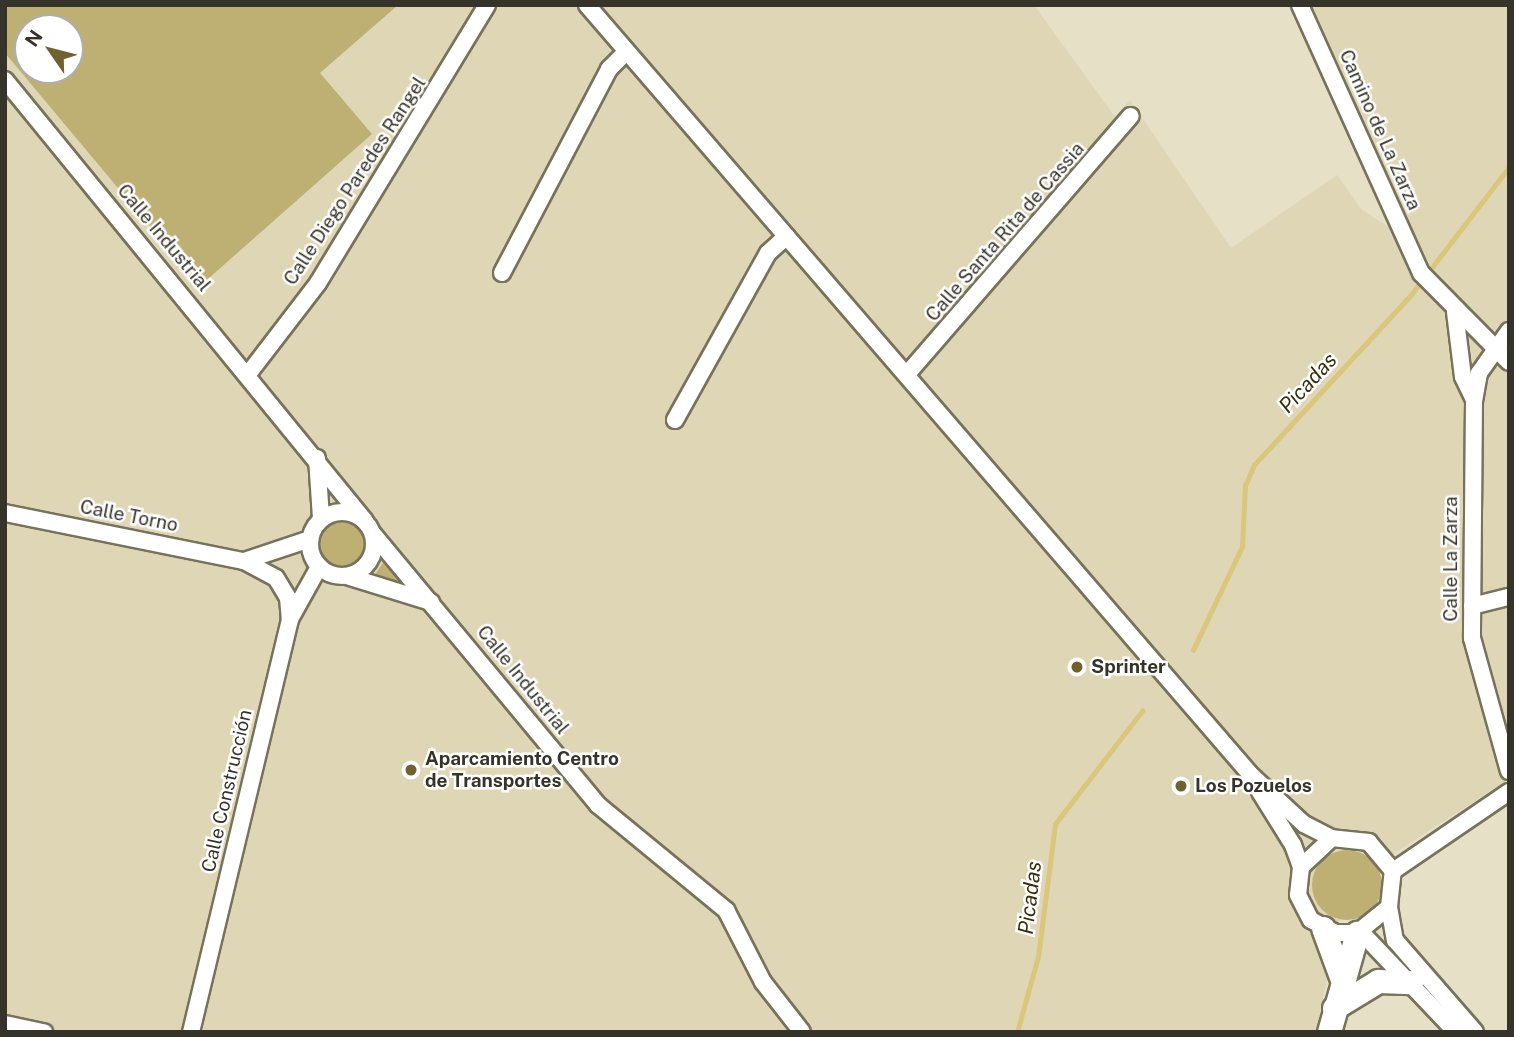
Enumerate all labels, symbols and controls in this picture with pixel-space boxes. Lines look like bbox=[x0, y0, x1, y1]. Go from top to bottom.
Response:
north arrow bbox=[14, 14, 84, 84]
text: N bbox=[20, 26, 47, 51]
street label: Camino de La Zarza bbox=[1334, 46, 1426, 214]
street label: Calle Diego Paredes Rangel bbox=[279, 73, 431, 289]
street label: Calle Santa Rita de Cassia bbox=[921, 138, 1089, 326]
street label: Calle Industrial bbox=[112, 180, 216, 296]
water label: Picadas bbox=[1274, 348, 1342, 418]
street label: Calle Torno bbox=[78, 495, 180, 537]
street label: Calle La Zarza bbox=[1440, 496, 1462, 622]
street label: Calle Industrial bbox=[472, 621, 574, 739]
place label: Sprinter bbox=[1091, 656, 1166, 678]
marker: Sprinter bbox=[1069, 659, 1085, 675]
street label: Calle Construcción bbox=[197, 707, 257, 875]
place label: Aparcamiento Centro de Transportes bbox=[425, 748, 619, 792]
marker: Aparcamiento Centro de Transportes bbox=[403, 762, 419, 778]
place label: Los Pozuelos bbox=[1195, 775, 1312, 797]
marker: Los Pozuelos bbox=[1173, 778, 1189, 794]
water label: Picadas bbox=[1013, 860, 1047, 936]

